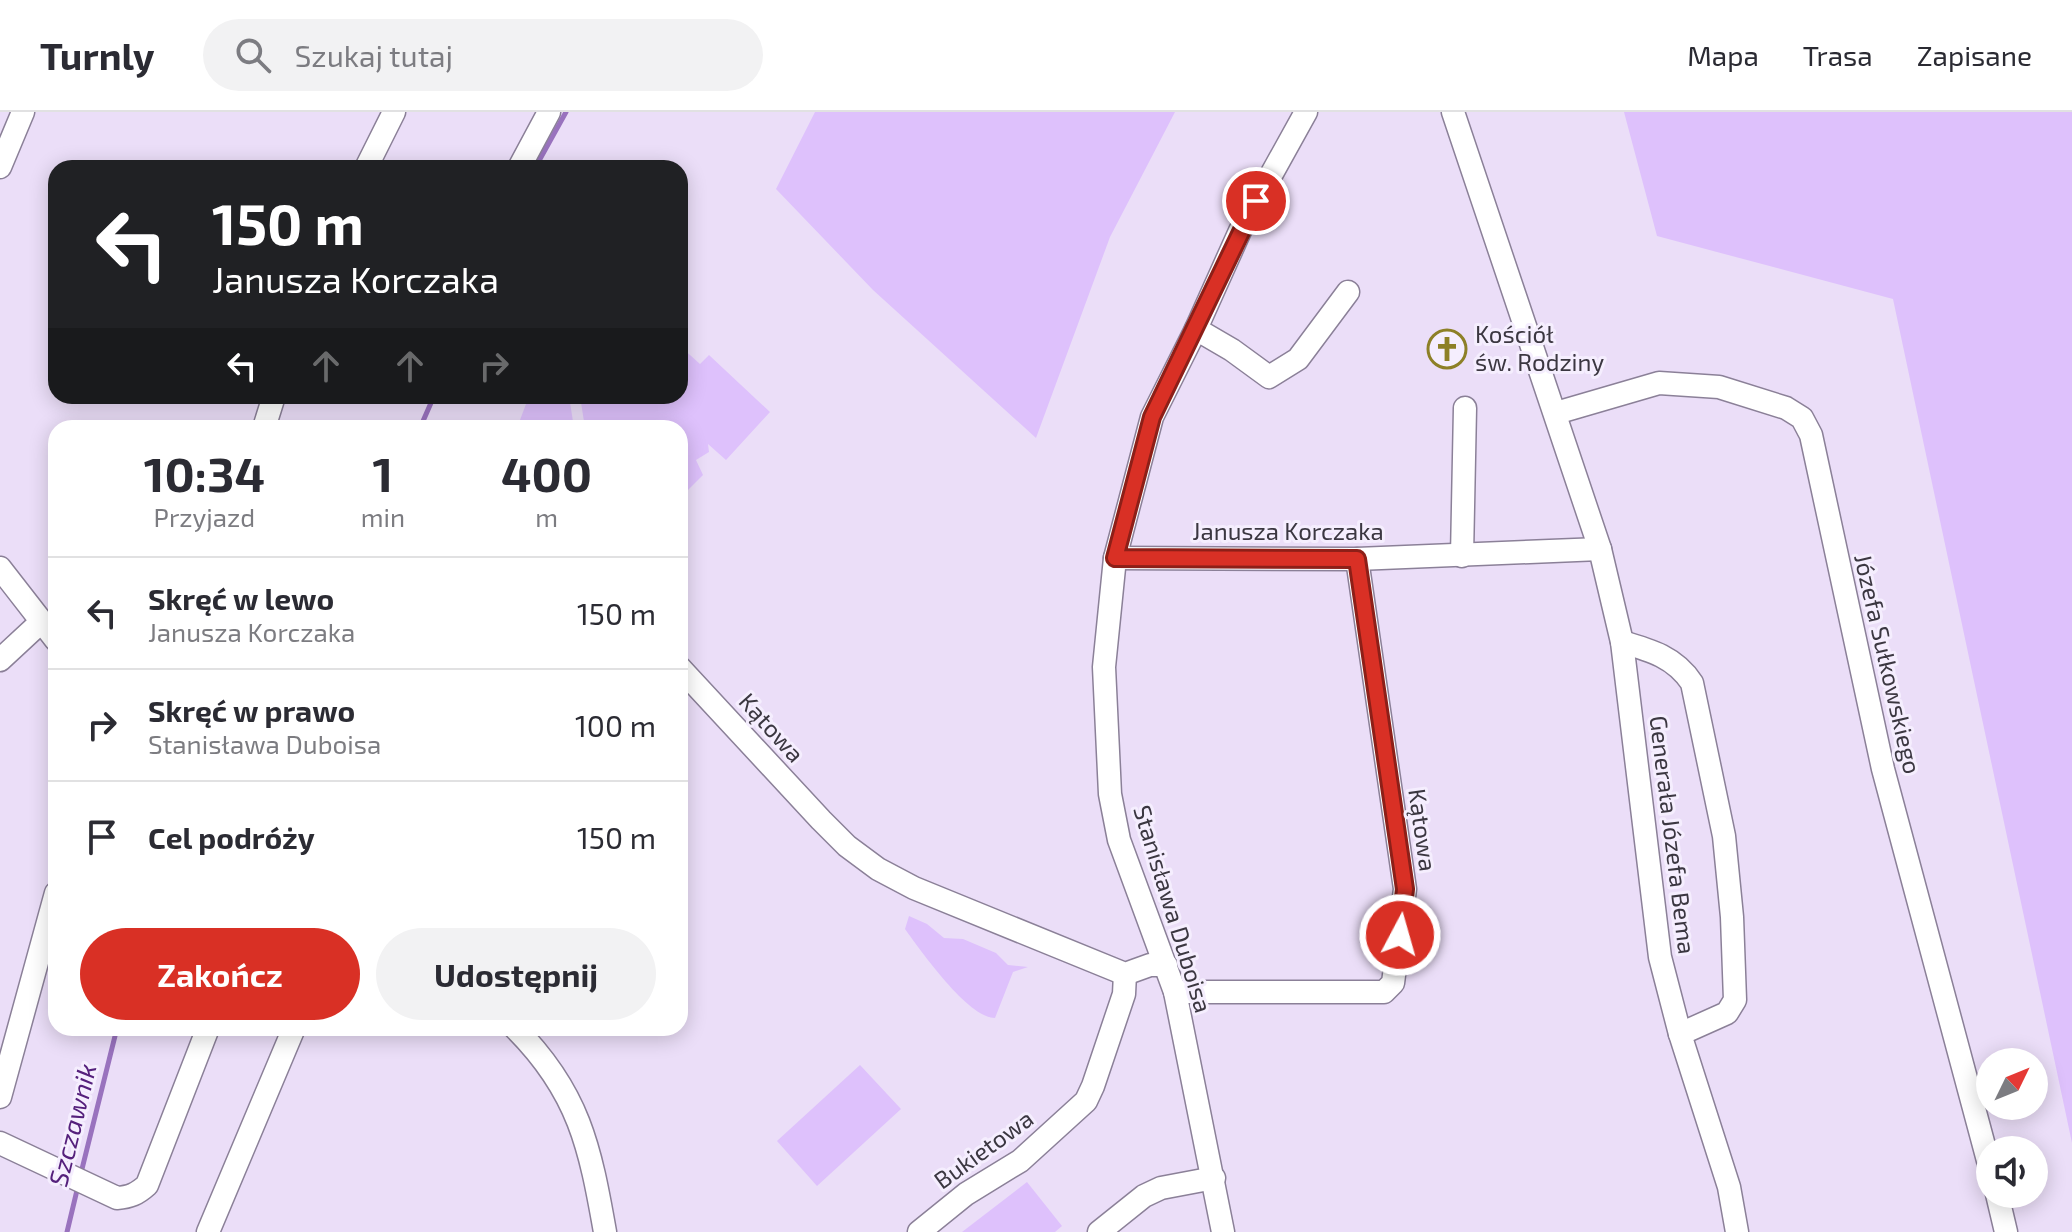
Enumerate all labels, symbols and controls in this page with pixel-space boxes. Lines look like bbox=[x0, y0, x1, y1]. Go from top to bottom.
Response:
search box bbox=[203, 19, 763, 91]
text: Turnly bbox=[40, 32, 155, 78]
icon: search bbox=[231, 33, 275, 77]
text: Szukaj tutaj bbox=[295, 37, 453, 73]
text: Mapa bbox=[1687, 38, 1759, 72]
text: Trasa bbox=[1803, 38, 1873, 72]
text: Zapisane bbox=[1917, 38, 2032, 72]
pin bbox=[1222, 167, 1290, 235]
icon: arrive bbox=[1234, 179, 1278, 223]
text: 150 m bbox=[212, 189, 364, 256]
icon: left bbox=[80, 192, 184, 296]
text: Janusza Korczaka bbox=[212, 257, 499, 300]
place label: Kościół św. Rodziny bbox=[1475, 319, 1605, 376]
church icon: Kościół św. Rodziny bbox=[1426, 328, 1468, 370]
icon: left bbox=[220, 344, 264, 388]
icon: ahead bbox=[304, 344, 348, 388]
icon: ahead bbox=[388, 344, 432, 388]
icon: right bbox=[472, 344, 516, 388]
text: 10:34 bbox=[144, 444, 265, 502]
text: 1 bbox=[373, 444, 393, 502]
text: 400 bbox=[501, 444, 592, 502]
text: Przyjazd bbox=[154, 501, 255, 532]
text: min bbox=[361, 501, 405, 532]
text: m bbox=[535, 501, 558, 532]
street label: Janusza Korczaka bbox=[1192, 516, 1384, 545]
street label: Józefa Sułkowskiego bbox=[1849, 551, 1928, 776]
text: Skręć w lewo bbox=[148, 580, 334, 616]
icon: left bbox=[80, 591, 124, 635]
text: 150 m bbox=[577, 595, 656, 631]
text: Janusza Korczaka bbox=[148, 616, 355, 647]
street label: Kątowa bbox=[734, 686, 811, 768]
text: Skręć w prawo bbox=[148, 692, 355, 728]
icon: right bbox=[80, 703, 124, 747]
text: 100 m bbox=[575, 707, 656, 743]
street label: Generała Józefa Bema bbox=[1644, 714, 1703, 956]
text: Stanisława Duboisa bbox=[148, 728, 381, 759]
street label: Kątowa bbox=[1403, 787, 1444, 873]
street label: Stanisława Duboisa bbox=[1128, 801, 1219, 1016]
icon: arrive bbox=[80, 815, 124, 859]
text: Cel podróży bbox=[148, 819, 315, 855]
text: 150 m bbox=[577, 819, 656, 855]
position arrow bbox=[1358, 893, 1442, 977]
button: Zakończ bbox=[80, 928, 360, 1020]
button: Udostępnij bbox=[376, 928, 656, 1020]
north arrow bbox=[1976, 1048, 2048, 1120]
map controls bbox=[1976, 1048, 2048, 1208]
water label: Szczawnik bbox=[41, 1060, 102, 1189]
street label: Bukietowa bbox=[928, 1103, 1038, 1194]
button: sound bbox=[1976, 1136, 2048, 1208]

